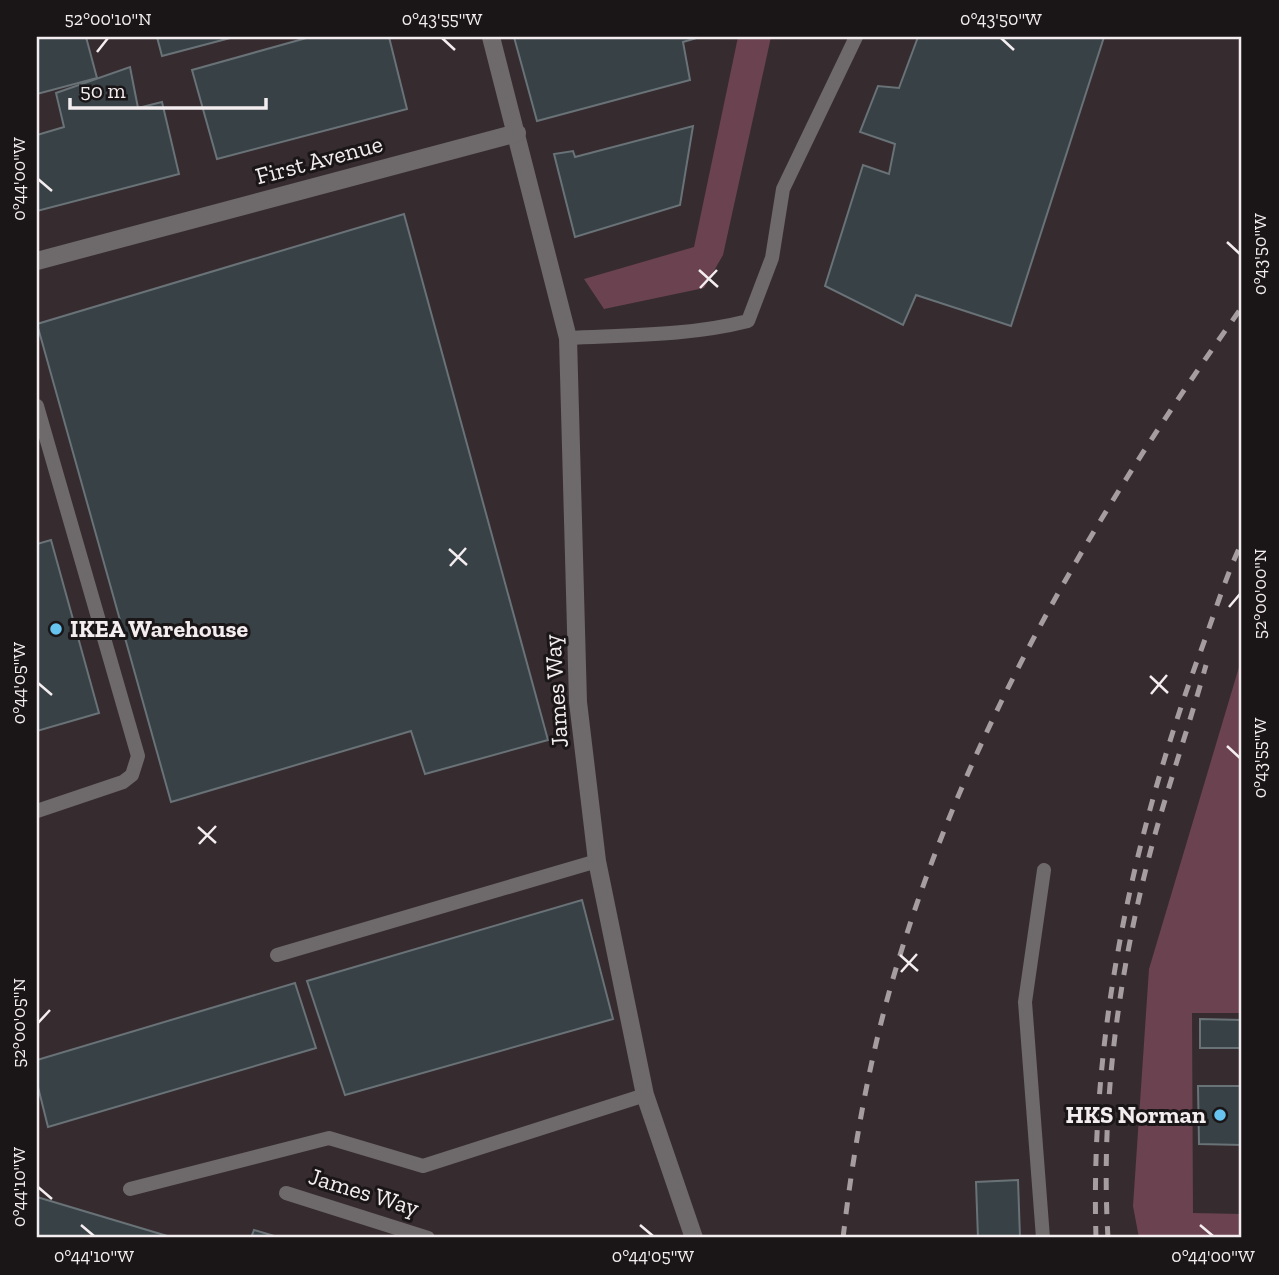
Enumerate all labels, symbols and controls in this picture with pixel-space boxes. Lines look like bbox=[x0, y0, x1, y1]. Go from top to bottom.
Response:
text: 52°00'10"N bbox=[64, 8, 152, 30]
text: 0°43'55"W bbox=[402, 8, 482, 30]
text: 0°43'50"W bbox=[960, 8, 1042, 30]
scale bar bbox=[70, 66, 266, 110]
text: 50 m bbox=[80, 78, 126, 103]
street label: First Avenue bbox=[252, 129, 386, 190]
text: 0°44'00"W bbox=[8, 137, 30, 221]
text: 0°43'50"W bbox=[1249, 213, 1271, 295]
text: 52°00'00"N bbox=[1249, 549, 1271, 639]
place label: IKEA Warehouse bbox=[70, 614, 249, 643]
marker: IKEA Warehouse bbox=[48, 621, 64, 637]
street label: James Way bbox=[537, 633, 574, 749]
text: 0°44'05"W bbox=[8, 642, 30, 724]
text: 0°43'55"W bbox=[1249, 718, 1271, 798]
text: 52°00'05"N bbox=[8, 978, 30, 1068]
place label: HKS Norman bbox=[1066, 1100, 1206, 1129]
marker: HKS Norman bbox=[1212, 1107, 1228, 1123]
text: 0°44'10"W bbox=[8, 1147, 30, 1227]
street label: James Way bbox=[306, 1161, 423, 1222]
text: 0°44'10"W bbox=[54, 1245, 134, 1267]
text: 0°44'05"W bbox=[612, 1245, 694, 1267]
text: 0°44'00"W bbox=[1171, 1245, 1255, 1267]

